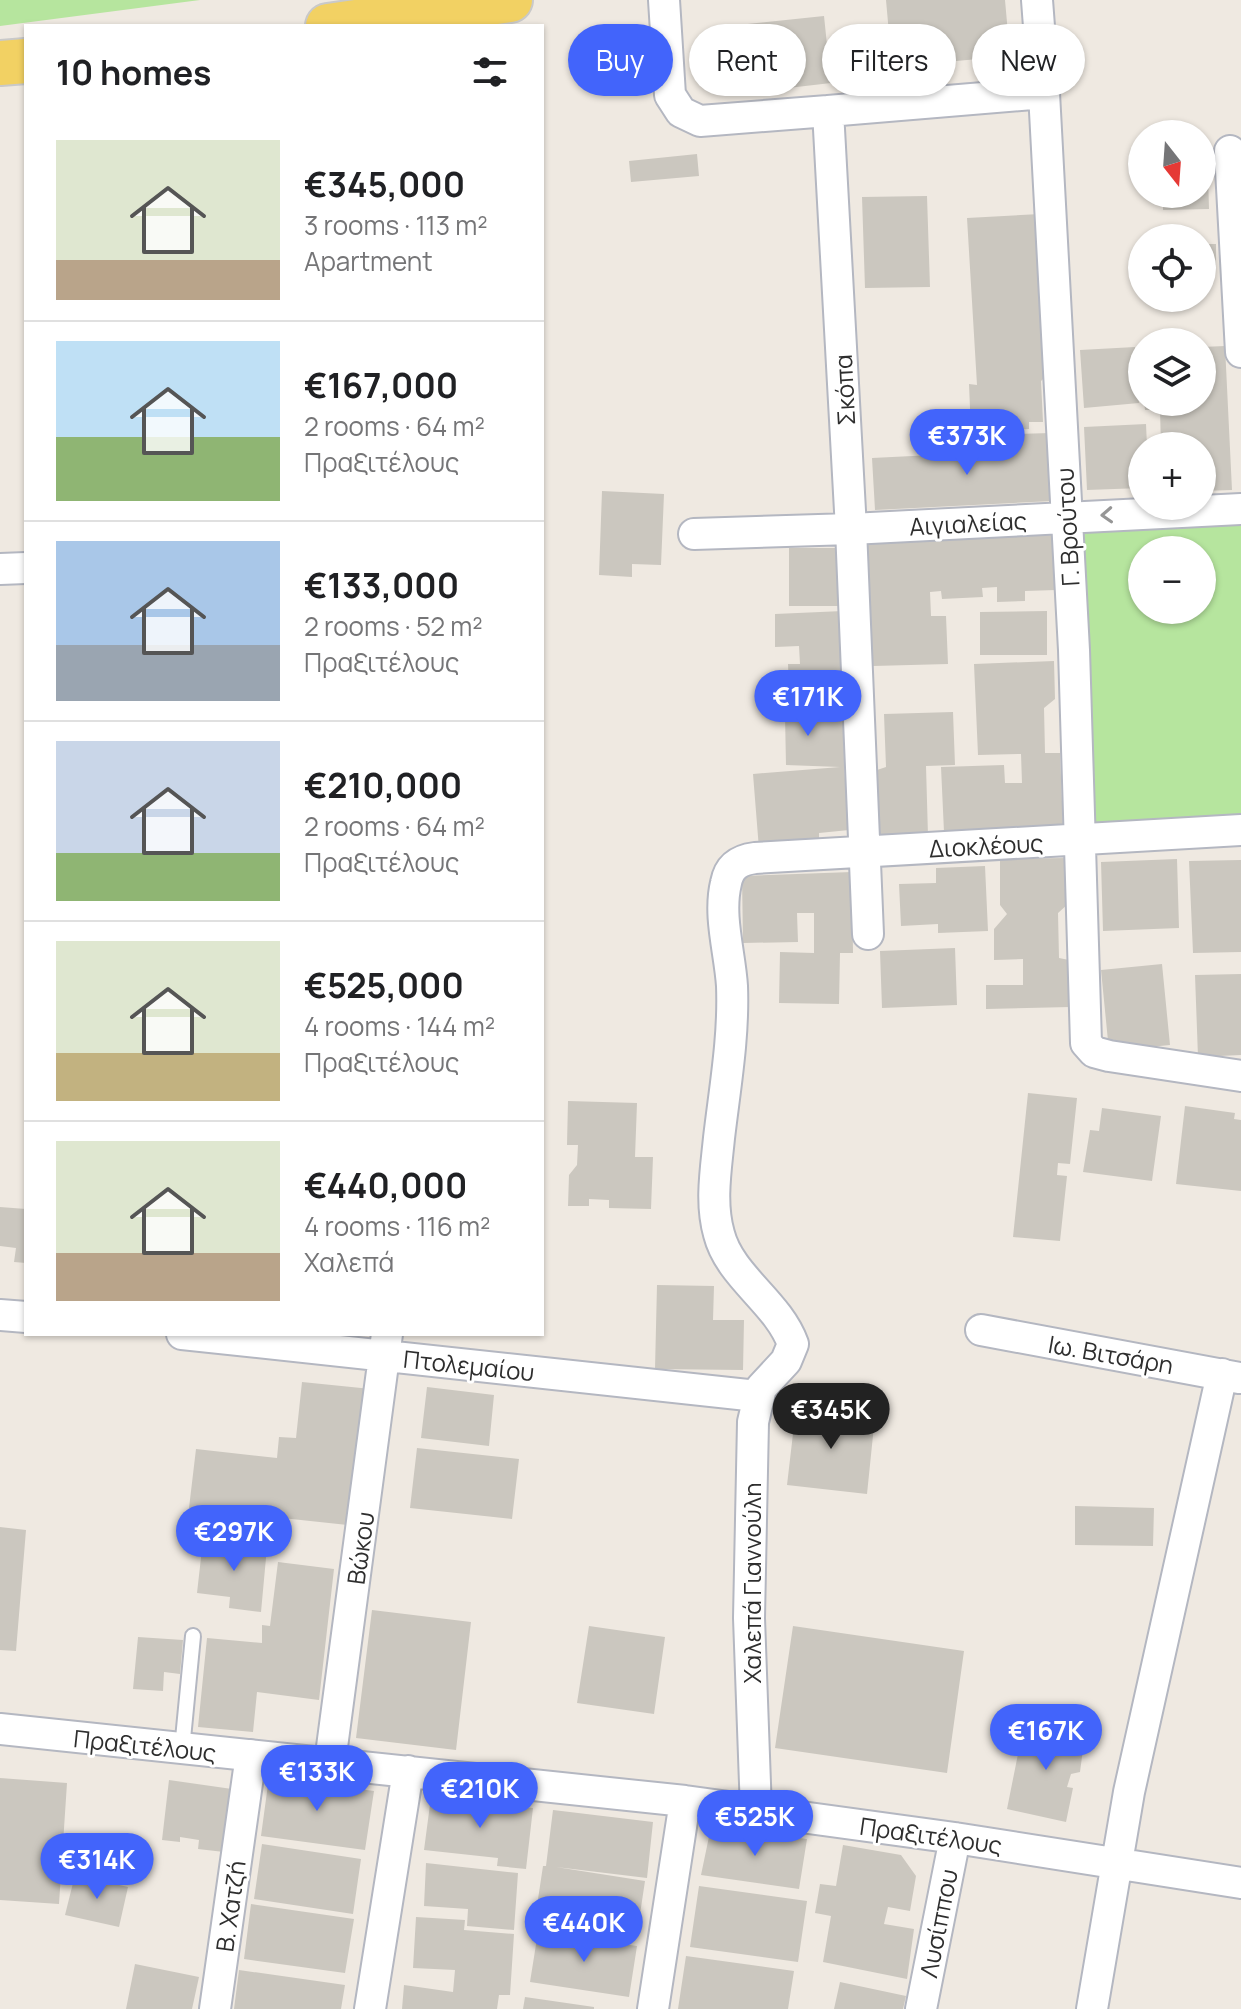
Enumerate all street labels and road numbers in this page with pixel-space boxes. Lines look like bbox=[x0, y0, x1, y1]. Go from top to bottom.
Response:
street label: Σκόπα bbox=[826, 354, 862, 426]
street label: Γ. Βρούτου bbox=[1047, 467, 1087, 587]
street label: Αιγιαλείας bbox=[908, 503, 1028, 543]
street label: Διοκλέους bbox=[928, 826, 1044, 864]
street label: Ιω. Βιτσάρη bbox=[1046, 1327, 1176, 1381]
street label: Πτολεμαίου bbox=[402, 1342, 536, 1388]
street label: Χαλεπά Γιαννούλη bbox=[735, 1482, 768, 1684]
street label: Βώκου bbox=[339, 1509, 381, 1587]
street label: Πραξιτέλους bbox=[72, 1721, 218, 1769]
street label: Πραξιτέλους bbox=[858, 1809, 1004, 1861]
street label: Β. Χατζή bbox=[207, 1858, 253, 1954]
street label: Λυσίππου bbox=[911, 1866, 965, 1980]

